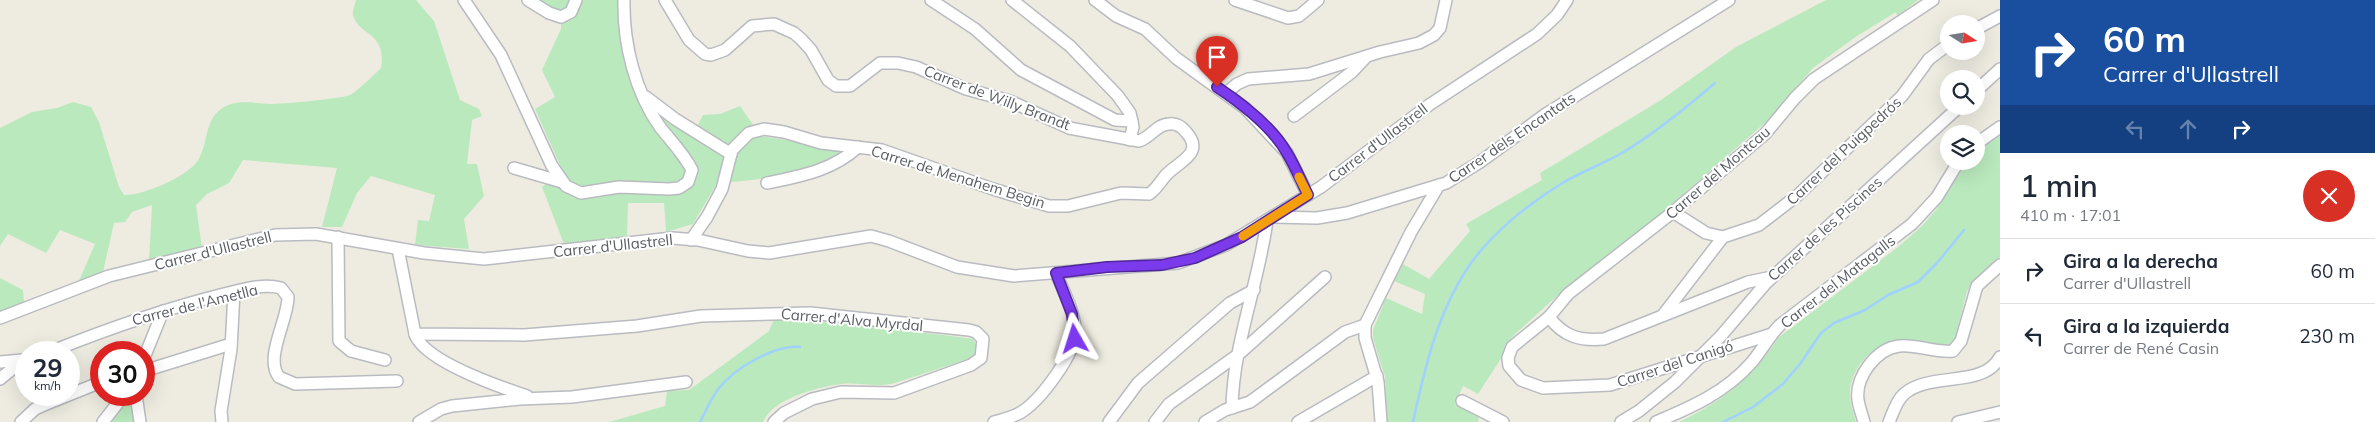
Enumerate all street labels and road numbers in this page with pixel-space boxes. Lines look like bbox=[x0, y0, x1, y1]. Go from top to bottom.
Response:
street label: Carrer de Willy Brandt bbox=[921, 61, 1073, 134]
street label: Carrer dels Encantats bbox=[1445, 88, 1579, 187]
street label: Carrer del Puigpedrós bbox=[1782, 92, 1905, 209]
street label: Carrer d'Ullastrell bbox=[1324, 99, 1431, 186]
street label: Carrer del Montcau bbox=[1661, 122, 1774, 223]
street label: Carrer de Menahem Begin bbox=[869, 141, 1047, 212]
street label: Carrer de les Piscines bbox=[1763, 172, 1886, 285]
street label: Carrer d'Ullastrell bbox=[152, 227, 273, 274]
street label: Carrer d'Ullastrell bbox=[552, 230, 674, 261]
street label: Carrer del Matagalls bbox=[1776, 231, 1899, 332]
street label: Carrer de l'Ametlla bbox=[130, 280, 260, 329]
street label: Carrer d'Alva Myrdal bbox=[780, 304, 924, 335]
street label: Carrer del Canigó bbox=[1614, 336, 1735, 391]

